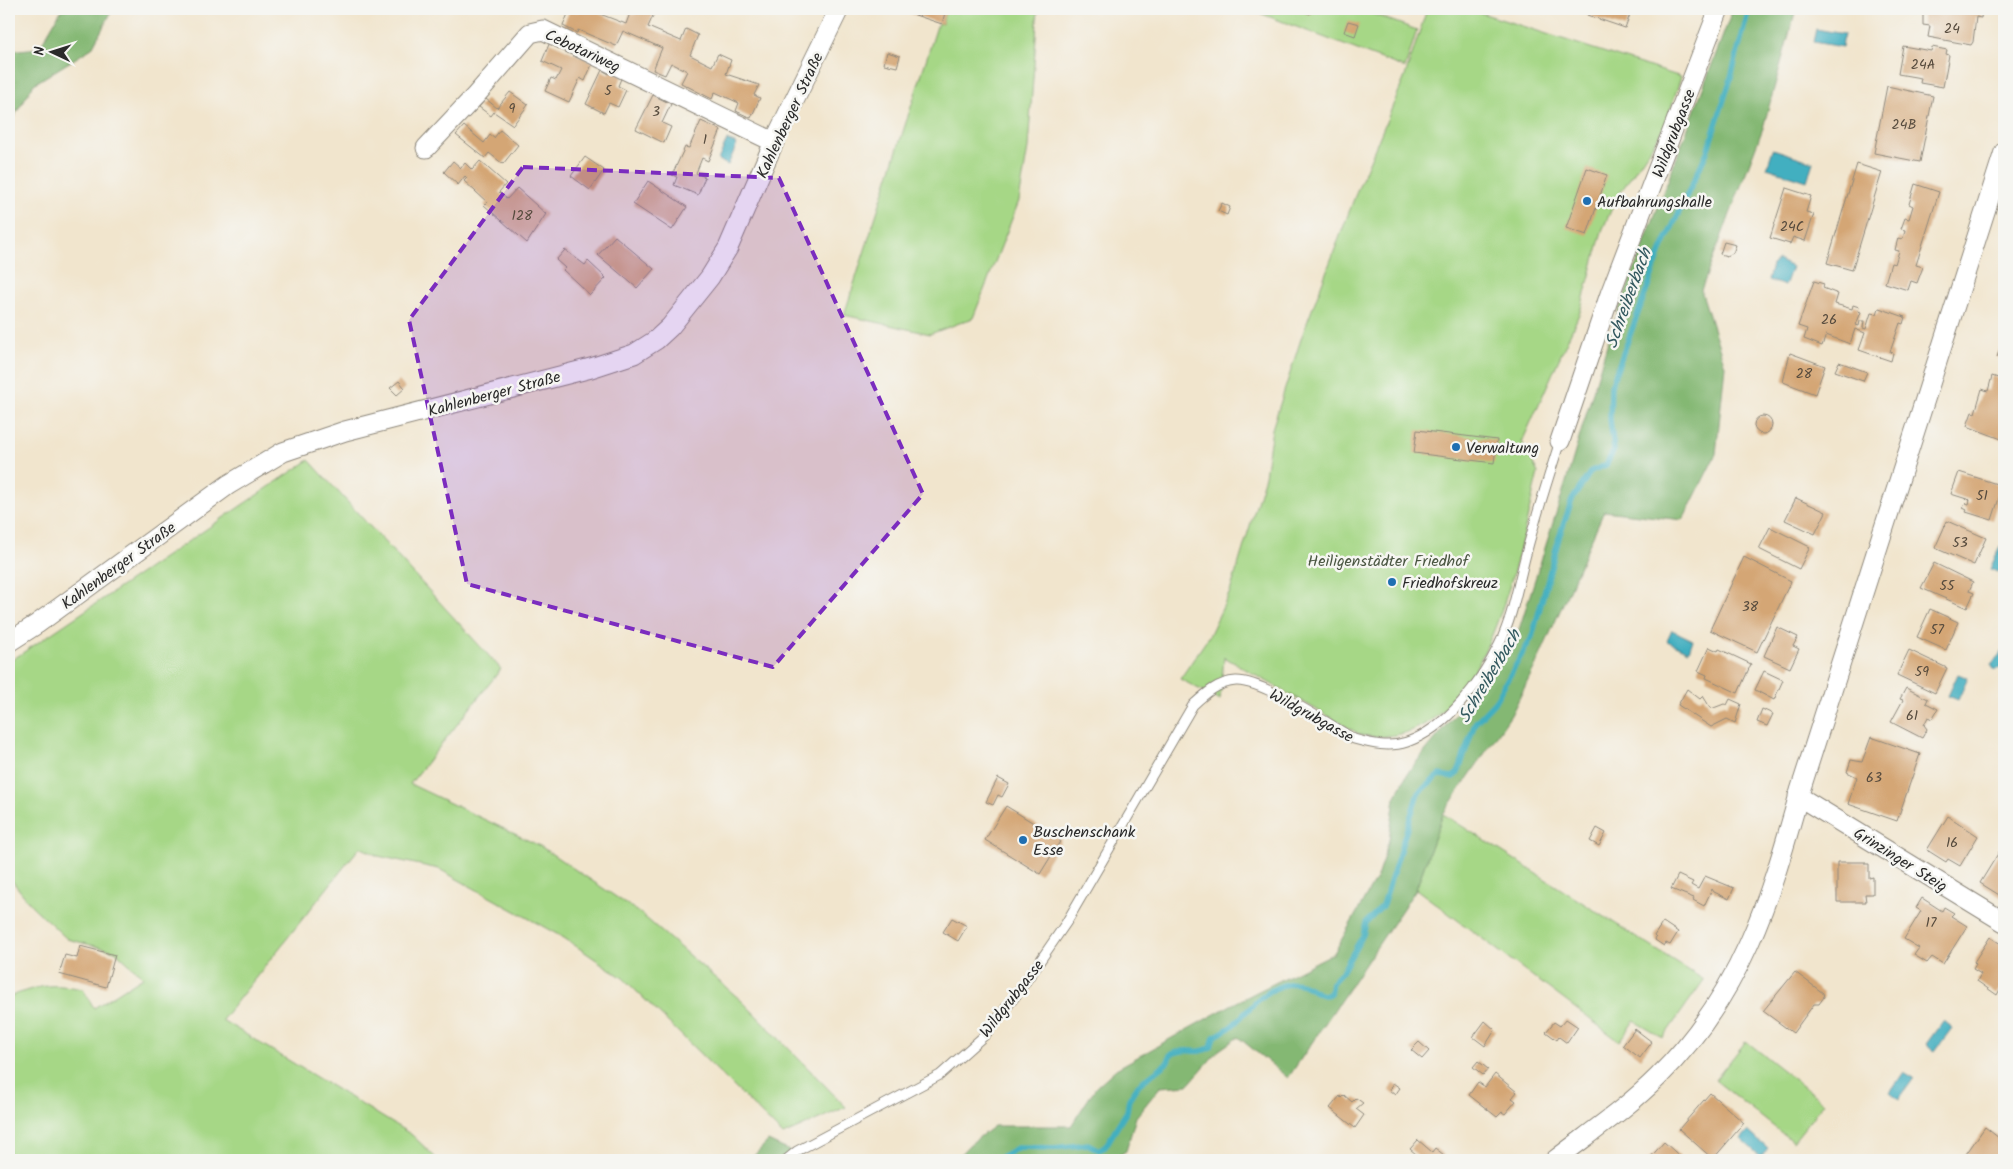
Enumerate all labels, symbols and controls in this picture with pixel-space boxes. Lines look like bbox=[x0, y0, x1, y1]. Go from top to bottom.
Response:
house number: 24 bbox=[1944, 18, 1960, 40]
street label: Cebotariweg bbox=[540, 23, 624, 80]
north arrow bbox=[28, 28, 78, 78]
text: N bbox=[29, 46, 51, 56]
street label: Kahlenberger Straße bbox=[750, 48, 831, 183]
house number: 24A bbox=[1911, 54, 1935, 76]
house number: 5 bbox=[604, 80, 613, 102]
street label: Wildgrubgasse bbox=[1646, 86, 1703, 182]
house number: 9 bbox=[509, 98, 516, 120]
house number: 3 bbox=[652, 101, 660, 123]
house number: 24B bbox=[1892, 114, 1916, 136]
house number: 1 bbox=[703, 129, 707, 151]
place label: Aufbahrungshalle bbox=[1597, 190, 1712, 215]
marker: Aufbahrungshalle bbox=[1581, 195, 1593, 207]
house number: 128 bbox=[512, 205, 533, 227]
house number: 24C bbox=[1780, 216, 1804, 238]
water label: Schreiberbach bbox=[1598, 243, 1661, 353]
house number: 26 bbox=[1821, 309, 1837, 331]
house number: 28 bbox=[1796, 363, 1813, 385]
street label: Kahlenberger Straße bbox=[425, 365, 564, 424]
place label: Verwaltung bbox=[1466, 436, 1539, 461]
marker: Verwaltung bbox=[1450, 441, 1462, 453]
house number: 51 bbox=[1976, 485, 1988, 507]
street label: Kahlenberger Straße bbox=[56, 516, 182, 616]
house number: 53 bbox=[1952, 532, 1968, 554]
park label: Heiligenstädter Friedhof bbox=[1308, 549, 1470, 574]
place label: Friedhofskreuz bbox=[1402, 571, 1498, 596]
house number: 55 bbox=[1939, 575, 1956, 597]
marker: Friedhofskreuz bbox=[1386, 576, 1398, 588]
house number: 38 bbox=[1742, 596, 1759, 618]
house number: 57 bbox=[1930, 619, 1945, 641]
water label: Schreiberbach bbox=[1451, 623, 1530, 729]
house number: 59 bbox=[1915, 661, 1929, 683]
street label: Wildgrubgasse bbox=[1264, 683, 1358, 750]
house number: 61 bbox=[1906, 705, 1918, 727]
house number: 63 bbox=[1866, 767, 1882, 789]
place label: Buschenschank Esse bbox=[1033, 820, 1136, 863]
street label: Grinzinger Steig bbox=[1848, 821, 1952, 899]
house number: 16 bbox=[1946, 832, 1958, 854]
marker: Buschenschank Esse bbox=[1017, 834, 1029, 846]
house number: 17 bbox=[1926, 912, 1937, 934]
street label: Wildgrubgasse bbox=[974, 955, 1051, 1043]

